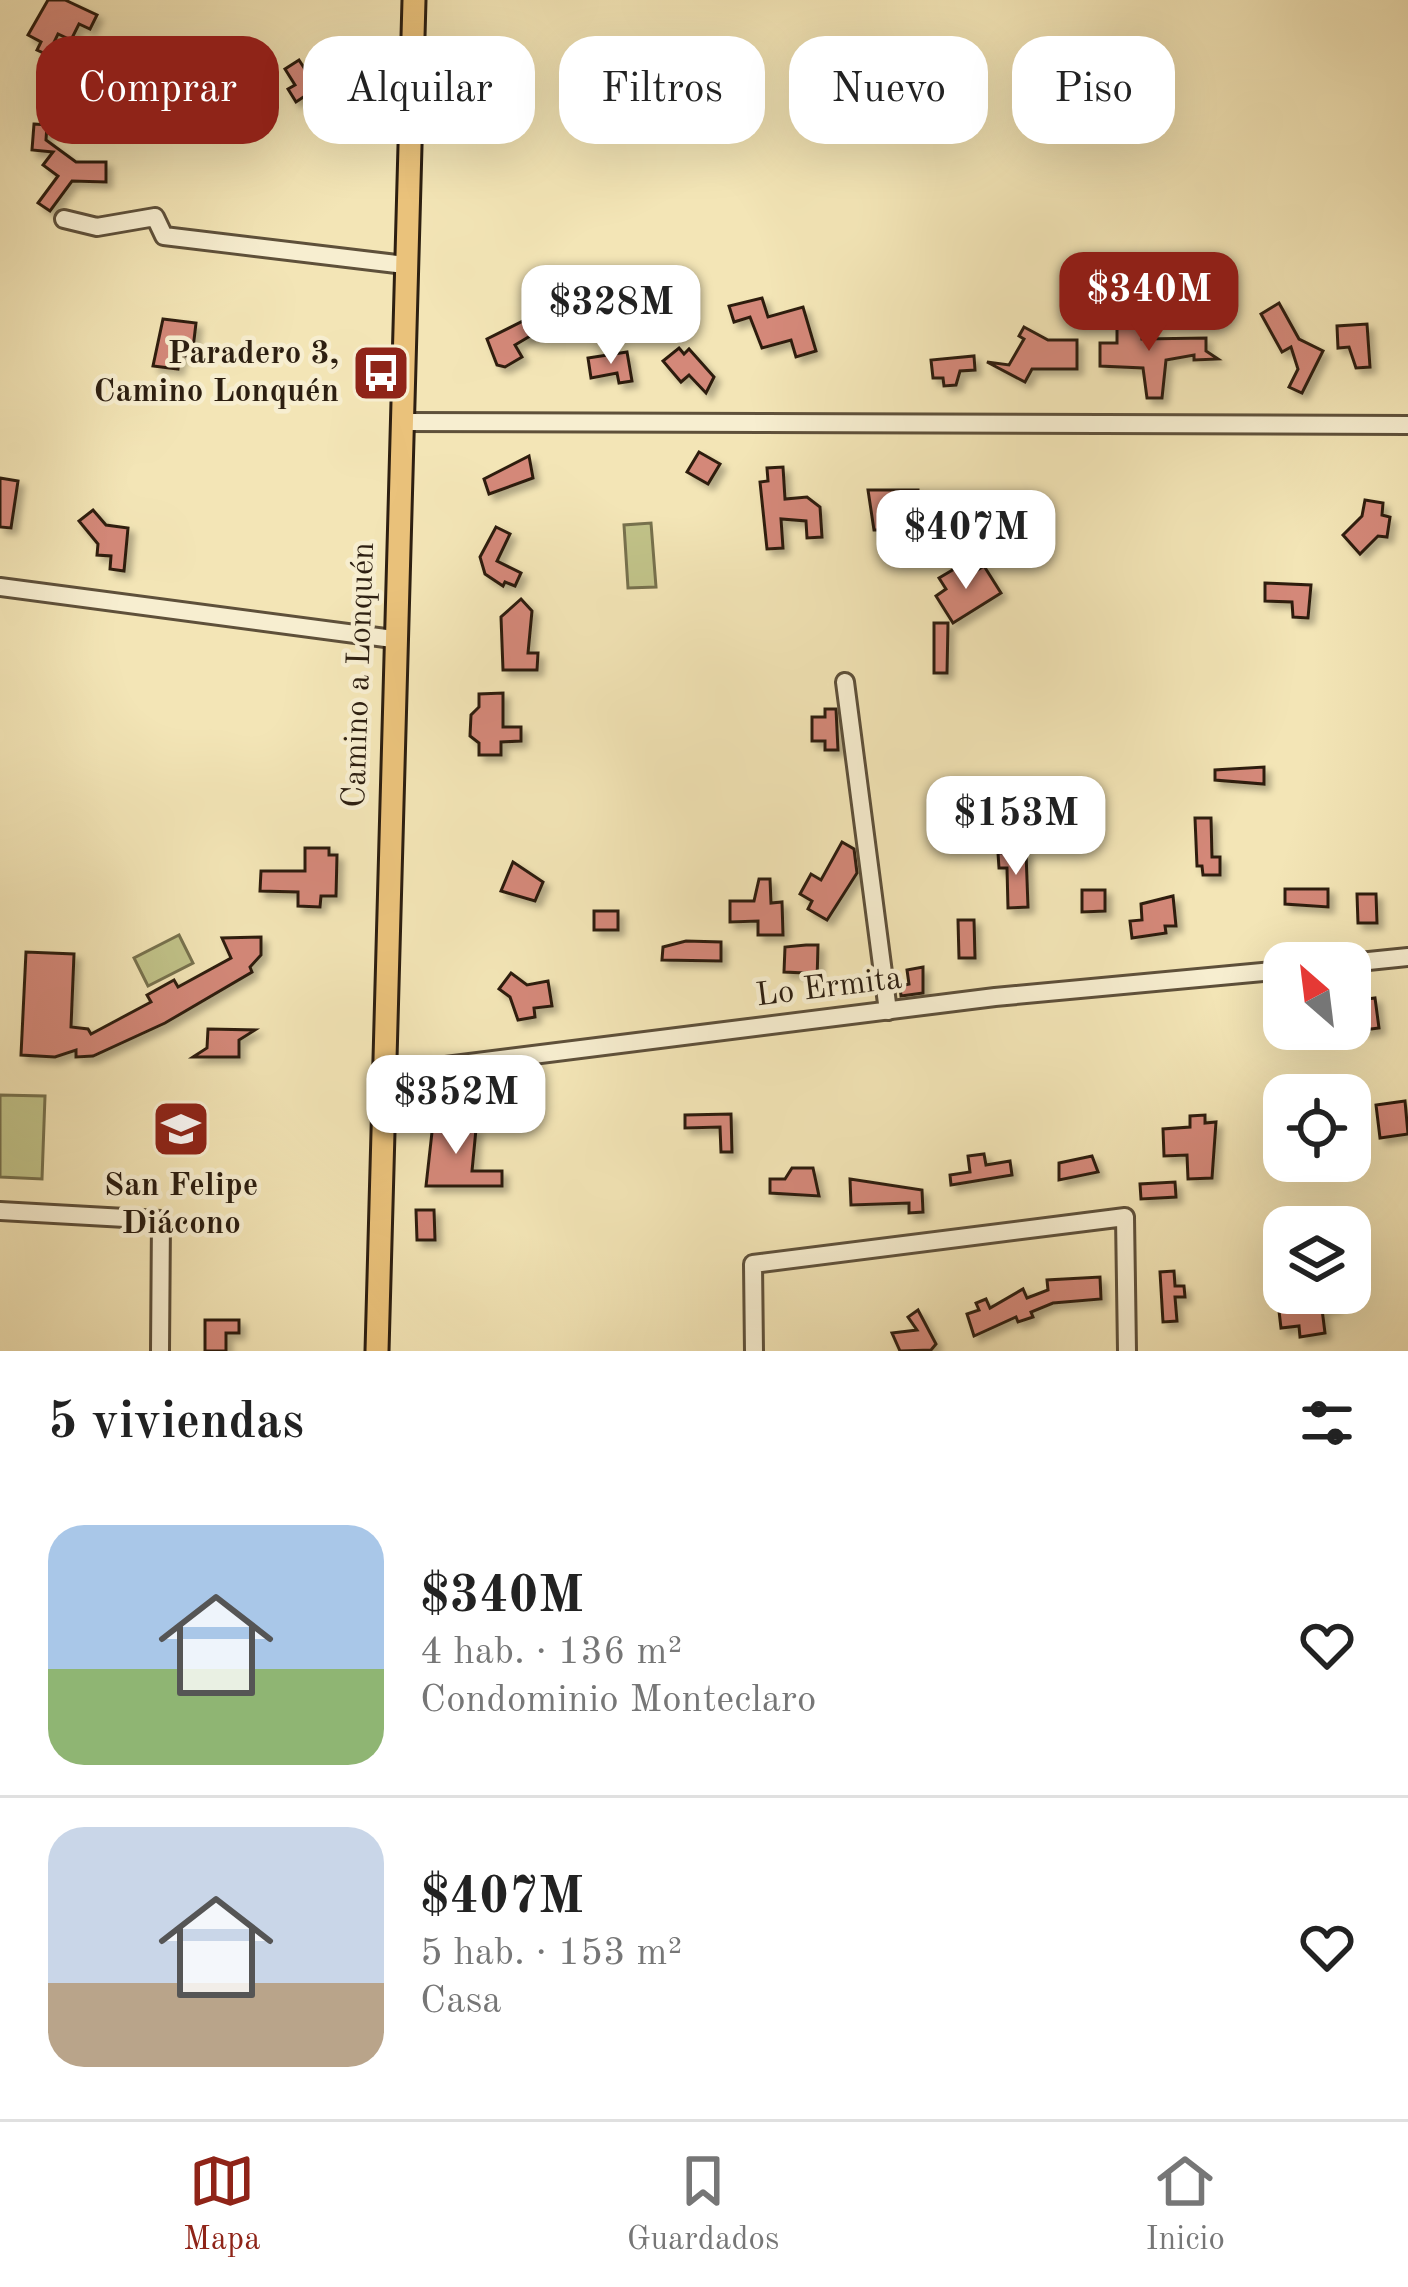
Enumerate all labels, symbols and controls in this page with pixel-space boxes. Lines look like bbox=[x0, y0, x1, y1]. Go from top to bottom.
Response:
chip: Comprar bbox=[36, 36, 279, 144]
chip: Alquilar bbox=[303, 36, 535, 144]
chip: Filtros bbox=[559, 36, 765, 144]
chip: Nuevo bbox=[789, 36, 988, 144]
chip: Piso bbox=[1012, 36, 1175, 144]
pin: $340M bbox=[1065, 252, 1233, 354]
pin: $328M bbox=[527, 265, 695, 367]
text: $340M bbox=[1086, 271, 1212, 310]
text: $328M bbox=[548, 284, 674, 323]
place label: Paradero 3, Camino Lonquén bbox=[94, 338, 339, 409]
bus stop icon: Paradero 3, Camino Lonquén bbox=[350, 342, 412, 404]
pin: $407M bbox=[882, 490, 1050, 592]
text: $407M bbox=[903, 509, 1029, 548]
street label: Camino a Lonquén bbox=[339, 542, 381, 808]
pin: $153M bbox=[932, 776, 1100, 878]
text: $153M bbox=[953, 795, 1079, 834]
north arrow bbox=[1263, 942, 1371, 1050]
map controls bbox=[1263, 942, 1371, 1314]
street label: Lo Ermita bbox=[754, 963, 904, 1013]
pin: $352M bbox=[372, 1055, 540, 1157]
text: $352M bbox=[393, 1074, 519, 1113]
button: locate bbox=[1263, 1074, 1371, 1182]
school or university icon: San Felipe Diácono bbox=[150, 1098, 212, 1160]
place label: San Felipe Diácono bbox=[104, 1170, 258, 1241]
button: layers bbox=[1263, 1206, 1371, 1314]
icon: filters bbox=[1294, 1390, 1360, 1456]
text: 5 viviendas bbox=[48, 1398, 304, 1449]
text: $340M bbox=[420, 1572, 584, 1623]
icon: home bbox=[144, 1573, 288, 1717]
icon: heart bbox=[1294, 1612, 1360, 1678]
text: 4 hab. · 136 m² bbox=[420, 1633, 682, 1672]
text: Condominio Monteclaro bbox=[420, 1681, 816, 1720]
text: $407M bbox=[420, 1873, 584, 1924]
icon: home bbox=[144, 1875, 288, 2019]
icon: heart bbox=[1294, 1914, 1360, 1980]
text: 5 hab. · 153 m² bbox=[420, 1934, 682, 1973]
text: Casa bbox=[420, 1982, 502, 2021]
tab: Mapa bbox=[183, 2148, 260, 2261]
tab: Guardados bbox=[627, 2148, 779, 2261]
tab: Inicio bbox=[1146, 2148, 1225, 2261]

